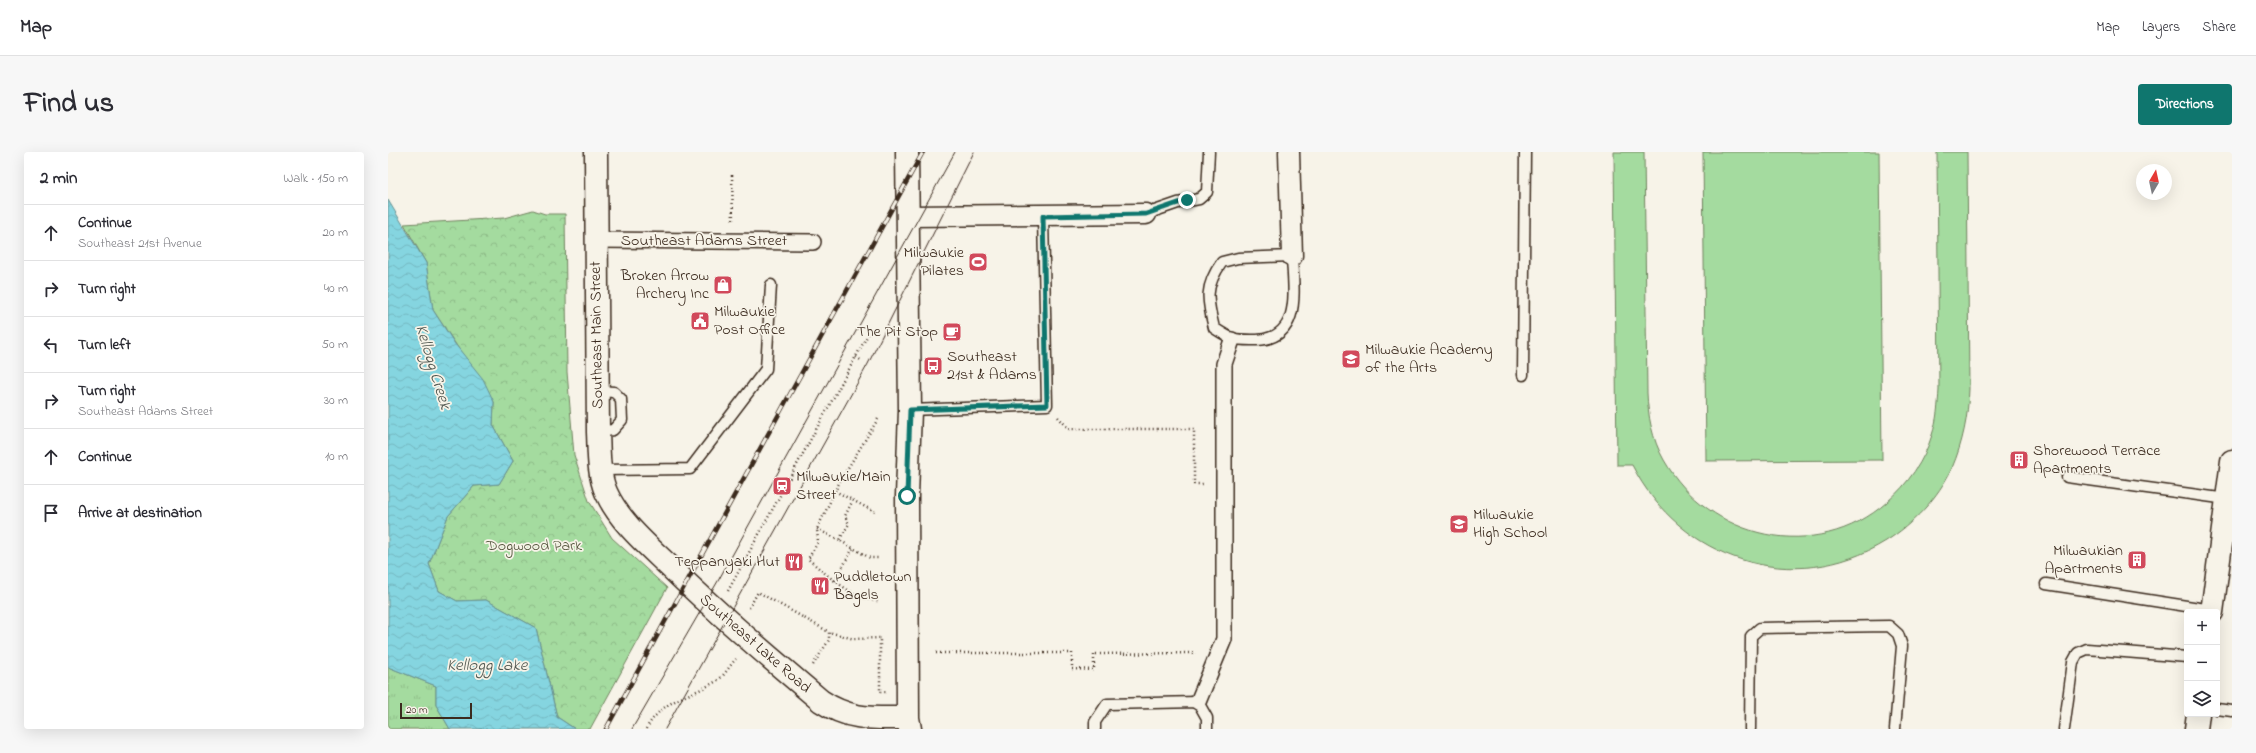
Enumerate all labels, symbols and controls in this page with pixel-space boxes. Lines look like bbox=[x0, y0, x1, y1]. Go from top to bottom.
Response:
text: Map bbox=[20, 14, 52, 41]
text: Map bbox=[2096, 17, 2120, 38]
text: Layers bbox=[2142, 17, 2180, 38]
text: Share bbox=[2202, 17, 2236, 38]
text: Find us bbox=[24, 84, 114, 125]
button: Directions bbox=[2138, 84, 2232, 125]
north arrow bbox=[2136, 164, 2172, 200]
text: 2 min bbox=[40, 166, 77, 191]
text: Walk · 150 m bbox=[283, 169, 348, 188]
route end bbox=[1178, 191, 1196, 209]
text: Continue bbox=[78, 212, 132, 234]
icon: ahead bbox=[40, 222, 62, 244]
text: 20 m bbox=[323, 223, 348, 242]
street label: Southeast Adams Street bbox=[621, 229, 788, 253]
text: Southeast 21st Avenue bbox=[78, 234, 202, 253]
place label: Milwaukie Pilates bbox=[903, 241, 965, 283]
sports icon: Milwaukie Pilates bbox=[967, 251, 989, 273]
street label: Southeast Main Street bbox=[584, 260, 610, 409]
place label: Broken Arrow Archery Inc bbox=[620, 264, 710, 306]
shop icon: Broken Arrow Archery Inc bbox=[712, 274, 734, 296]
icon: right bbox=[40, 278, 62, 300]
text: Turn right bbox=[78, 278, 136, 300]
text: 40 m bbox=[324, 279, 348, 298]
place label: Milwaukie Post Office bbox=[714, 300, 786, 342]
public building icon: Milwaukie Post Office bbox=[689, 310, 711, 332]
place label: The Pit Stop bbox=[857, 320, 938, 344]
cafe icon: The Pit Stop bbox=[941, 321, 963, 343]
water label: Kellogg Creek bbox=[407, 322, 458, 414]
icon: left bbox=[40, 334, 62, 356]
text: Turn left bbox=[78, 334, 131, 356]
text: 50 m bbox=[322, 335, 348, 354]
place label: Milwaukie Academy of the Arts bbox=[1365, 338, 1493, 380]
place label: Southeast 21st & Adams bbox=[947, 345, 1037, 387]
school or university icon: Milwaukie Academy of the Arts bbox=[1340, 348, 1362, 370]
bus stop icon: Southeast 21st & Adams bbox=[922, 355, 944, 377]
text: Turn right bbox=[78, 380, 136, 402]
icon: right bbox=[40, 390, 62, 412]
text: 30 m bbox=[324, 391, 348, 410]
text: Southeast Adams Street bbox=[78, 402, 213, 421]
place label: Shorewood Terrace Apartments bbox=[2033, 439, 2161, 481]
icon: ahead bbox=[40, 446, 62, 468]
text: Continue bbox=[78, 446, 132, 468]
text: 10 m bbox=[325, 447, 348, 466]
building icon: Shorewood Terrace Apartments bbox=[2008, 449, 2030, 471]
place label: Milwaukie/Main Street bbox=[796, 465, 891, 507]
station icon: Milwaukie/Main Street bbox=[771, 475, 793, 497]
route start bbox=[898, 487, 916, 505]
icon: arrive bbox=[40, 502, 62, 524]
text: Arrive at destination bbox=[78, 502, 202, 524]
place label: Milwaukie High School bbox=[1473, 503, 1547, 545]
school or university icon: Milwaukie High School bbox=[1448, 513, 1470, 535]
park label: Dogwood Park bbox=[485, 534, 583, 558]
place label: Milwaukian Apartments bbox=[2044, 539, 2123, 581]
building icon: Milwaukian Apartments bbox=[2126, 549, 2148, 571]
place label: Teppanyaki Hut bbox=[675, 550, 781, 574]
restaurant icon: Teppanyaki Hut bbox=[783, 551, 805, 573]
place label: Puddletown Bagels bbox=[833, 565, 911, 607]
restaurant icon: Puddletown Bagels bbox=[809, 575, 831, 597]
street label: Southeast Lake Road bbox=[694, 589, 816, 699]
map controls bbox=[2184, 609, 2220, 717]
button: + bbox=[2184, 609, 2220, 645]
button: − bbox=[2184, 645, 2220, 681]
water label: Kellogg Lake bbox=[447, 653, 529, 679]
button: layers bbox=[2184, 681, 2220, 717]
scale bar bbox=[400, 701, 472, 720]
text: 20 m bbox=[406, 702, 428, 718]

